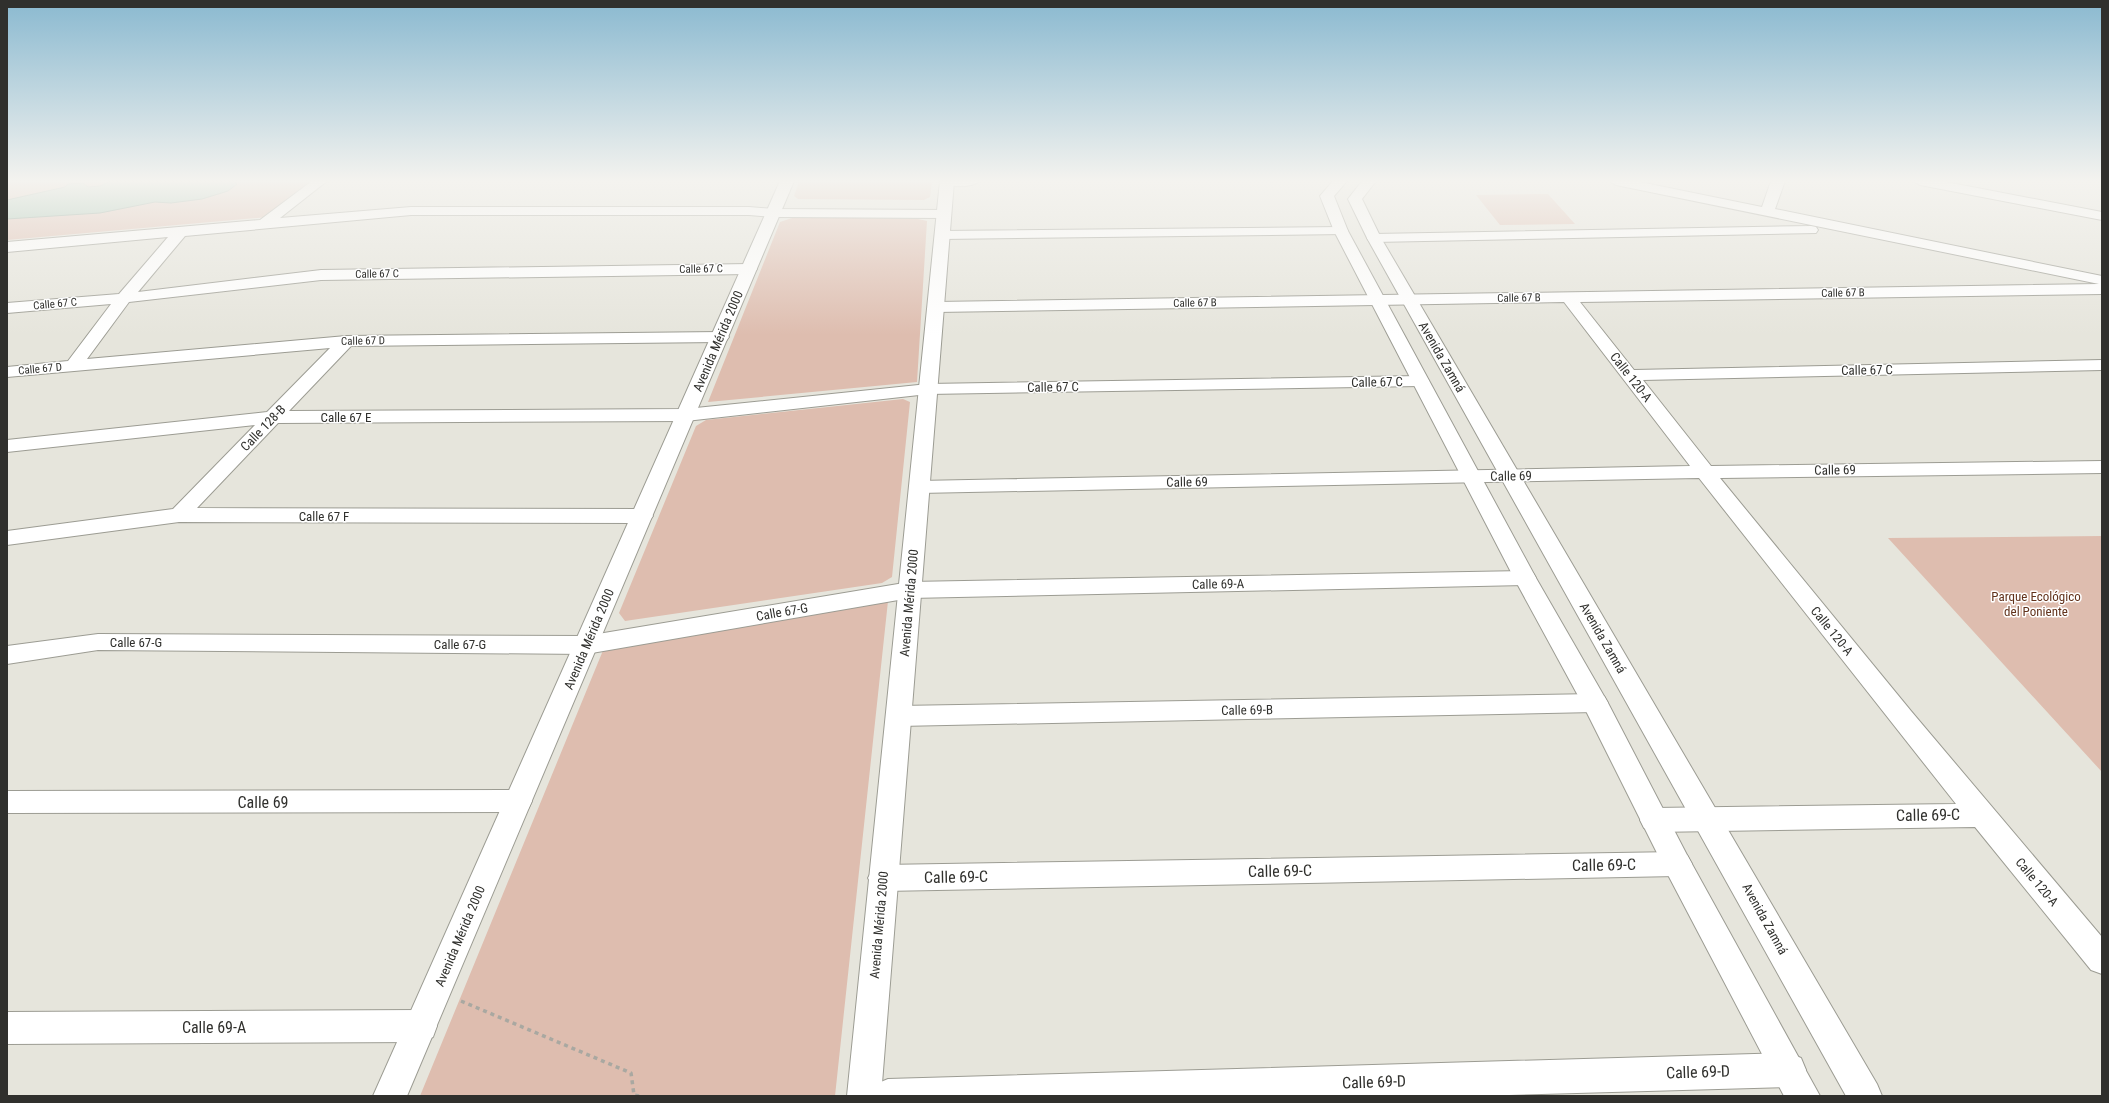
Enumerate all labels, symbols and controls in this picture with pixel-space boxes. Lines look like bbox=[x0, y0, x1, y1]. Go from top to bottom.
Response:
street label: Calle 67 C bbox=[679, 262, 723, 276]
street label: Calle 67 C bbox=[355, 267, 399, 281]
street label: Calle 67 B bbox=[1821, 286, 1865, 300]
street label: Avenida Mérida 2000 bbox=[690, 288, 746, 394]
street label: Calle 67 B bbox=[1497, 291, 1541, 305]
street label: Calle 67 C bbox=[33, 296, 77, 312]
street label: Calle 67 B bbox=[1173, 296, 1217, 310]
street label: Avenida Zamná bbox=[1416, 319, 1468, 395]
street label: Calle 67 D bbox=[341, 334, 385, 348]
street label: Calle 120-A bbox=[1607, 349, 1655, 405]
street label: Calle 67 D bbox=[18, 361, 62, 377]
street label: Calle 67 C bbox=[1841, 362, 1893, 378]
street label: Calle 67 C bbox=[1351, 374, 1403, 390]
street label: Calle 67 C bbox=[1027, 379, 1079, 395]
street label: Calle 128-B bbox=[237, 402, 289, 454]
street label: Calle 67 E bbox=[321, 410, 371, 425]
street label: Calle 69 bbox=[1814, 462, 1856, 478]
street label: Calle 69 bbox=[1490, 468, 1532, 484]
street label: Calle 69 bbox=[1166, 474, 1208, 490]
street label: Calle 67 F bbox=[299, 509, 349, 524]
street label: Avenida Mérida 2000 bbox=[897, 549, 921, 657]
street label: Calle 69-A bbox=[1192, 576, 1245, 592]
street label: Avenida Mérida 2000 bbox=[561, 586, 617, 692]
park label: Parque Ecológico del Poniente bbox=[1991, 589, 2081, 619]
street label: Calle 67-G bbox=[755, 600, 809, 624]
street label: Avenida Zamná bbox=[1577, 600, 1629, 676]
street label: Calle 120-A bbox=[1808, 604, 1857, 659]
street label: Calle 67-G bbox=[110, 635, 162, 650]
street label: Calle 67-G bbox=[434, 637, 486, 652]
street label: Calle 69-B bbox=[1221, 702, 1273, 718]
street label: Calle 69 bbox=[237, 793, 289, 812]
street label: Calle 69-C bbox=[1896, 805, 1960, 825]
street label: Calle 69-C bbox=[1572, 855, 1636, 875]
street label: Calle 120-A bbox=[2012, 855, 2062, 910]
street label: Calle 69-C bbox=[1248, 861, 1312, 881]
street label: Calle 69-C bbox=[924, 867, 988, 887]
street label: Avenida Mérida 2000 bbox=[867, 871, 891, 979]
street label: Avenida Zamná bbox=[1739, 881, 1791, 957]
street label: Avenida Mérida 2000 bbox=[432, 883, 488, 989]
street label: Calle 69-A bbox=[182, 1018, 246, 1037]
street label: Calle 69-D bbox=[1666, 1061, 1730, 1083]
street label: Calle 69-D bbox=[1342, 1071, 1406, 1093]

